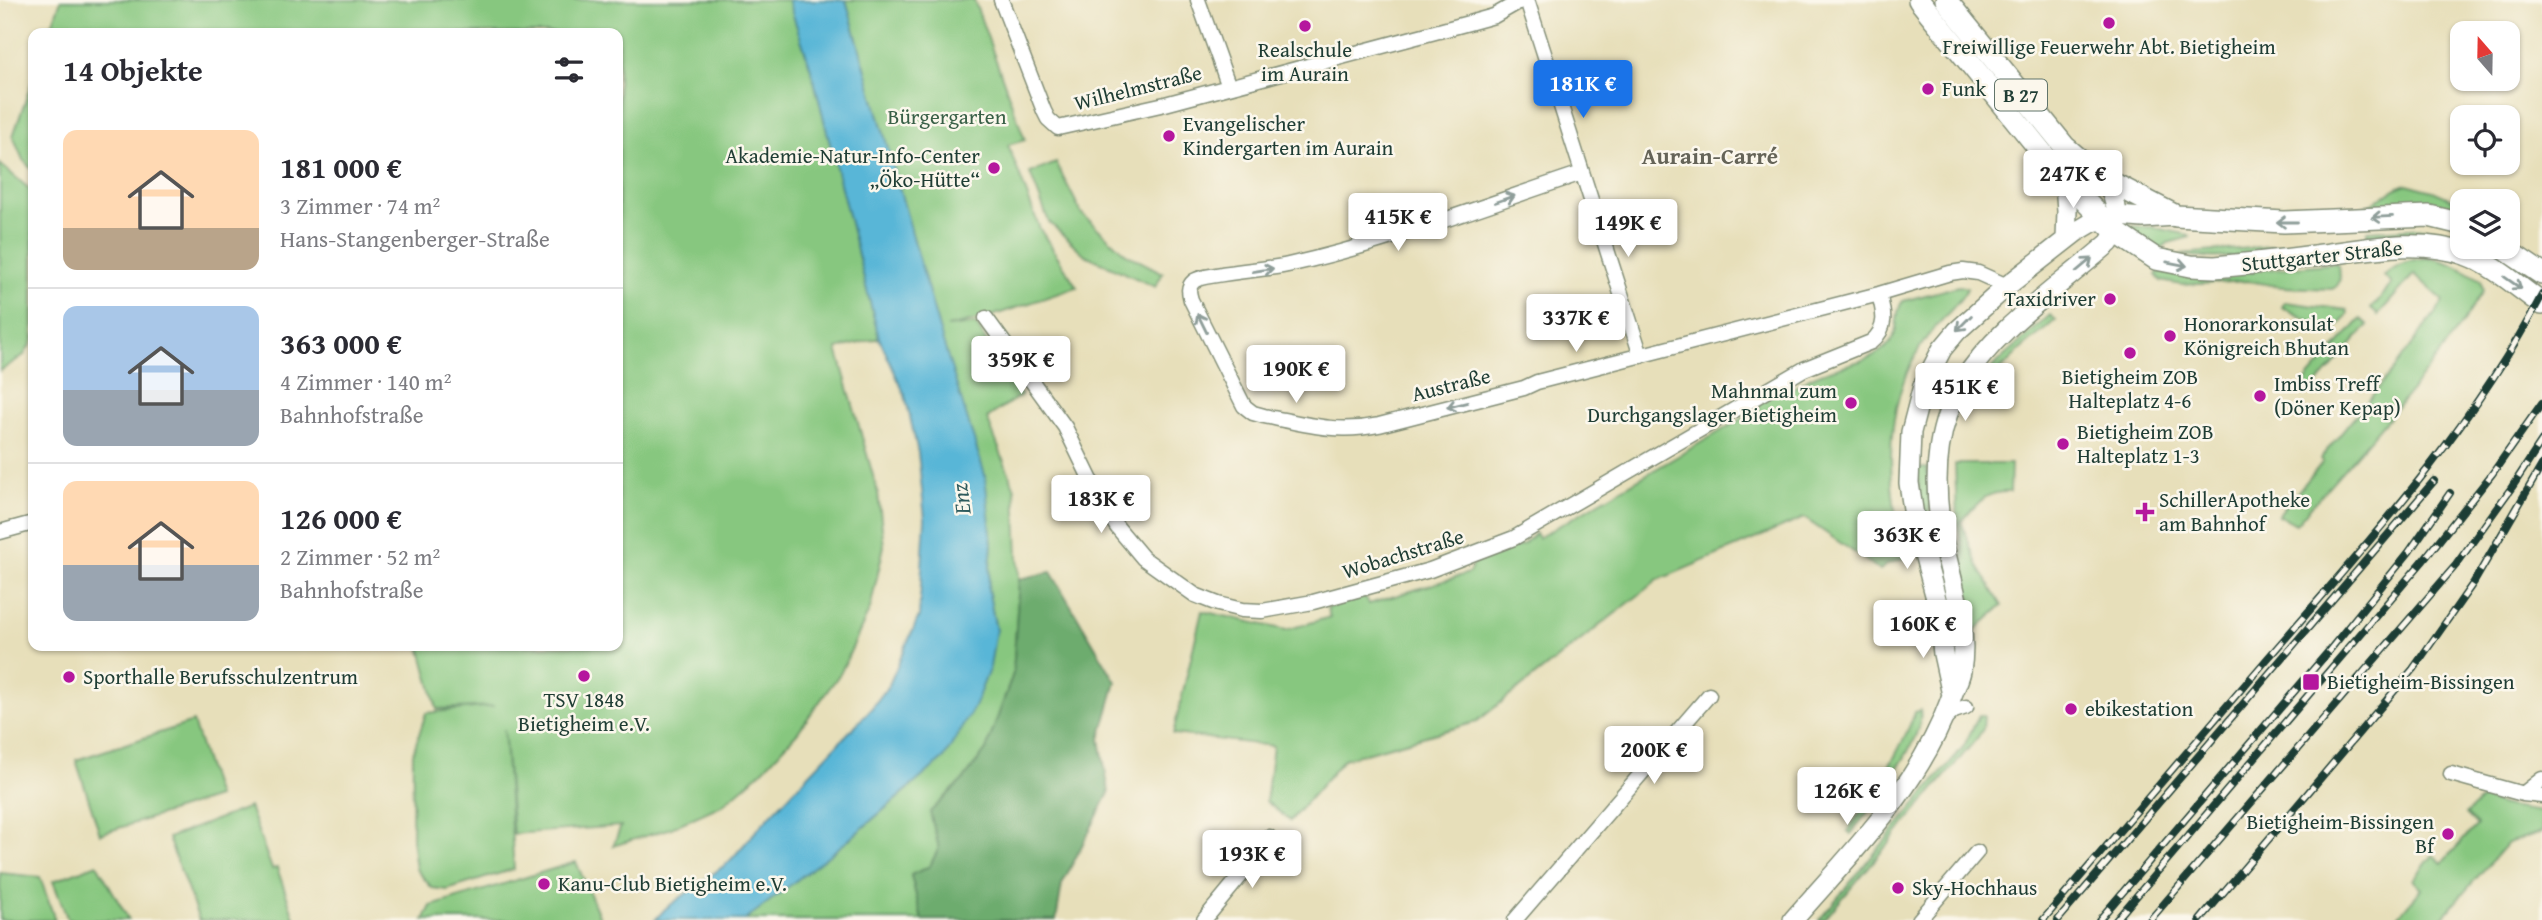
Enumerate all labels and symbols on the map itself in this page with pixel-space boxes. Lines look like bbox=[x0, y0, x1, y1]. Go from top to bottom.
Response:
marker: Freiwillige Feuerwehr Abt. Bietigheim bbox=[2101, 15, 2117, 31]
marker: Realschule im Aurain bbox=[1297, 18, 1313, 34]
north arrow bbox=[2450, 21, 2520, 91]
place label: Freiwillige Feuerwehr Abt. Bietigheim bbox=[1942, 31, 2276, 62]
place label: Realschule im Aurain bbox=[1258, 34, 1352, 89]
street label: Wilhelmstraße bbox=[1071, 57, 1205, 118]
pin: 181K € bbox=[1526, 60, 1640, 120]
place label: Funk bbox=[1942, 73, 1986, 104]
road number: B 27 bbox=[1995, 80, 2047, 110]
marker: Funk bbox=[1920, 81, 1936, 97]
park label: Bürgergarten bbox=[888, 101, 1007, 132]
place label: Evangelischer Kindergarten im Aurain bbox=[1183, 108, 1394, 163]
marker: Evangelischer Kindergarten im Aurain bbox=[1161, 128, 1177, 144]
district label: Aurain-Carré bbox=[1642, 139, 1778, 172]
place label: Akademie-Natur-Info-Center „Öko-Hütte“ bbox=[725, 140, 980, 195]
pin: 247K € bbox=[2016, 150, 2130, 210]
marker: Akademie-Natur-Info-Center „Öko-Hütte“ bbox=[986, 160, 1002, 176]
one-way arrow bbox=[1493, 192, 1515, 204]
pin: 415K € bbox=[1341, 194, 1455, 253]
pin: 149K € bbox=[1571, 200, 1685, 259]
one-way arrow bbox=[2370, 211, 2393, 224]
one-way arrow bbox=[2276, 215, 2299, 229]
street label: Stuttgarter Straße bbox=[2240, 232, 2404, 279]
one-way arrow bbox=[2075, 257, 2093, 272]
one-way arrow bbox=[2165, 258, 2188, 271]
one-way arrow bbox=[1251, 263, 1274, 276]
one-way arrow bbox=[2503, 276, 2522, 290]
place label: Taxidriver bbox=[2004, 283, 2096, 314]
marker: Taxidriver bbox=[2102, 291, 2118, 307]
pin: 337K € bbox=[1519, 294, 1633, 354]
place label: Honorarkonsulat Königreich Bhutan bbox=[2184, 308, 2349, 363]
one-way arrow bbox=[1194, 313, 1208, 334]
one-way arrow bbox=[1956, 315, 1973, 332]
marker: Honorarkonsulat Königreich Bhutan bbox=[2162, 328, 2178, 344]
pin: 359K € bbox=[964, 336, 1078, 396]
marker: Bietigheim ZOB Halteplatz 4-6 bbox=[2122, 345, 2138, 361]
pin: 190K € bbox=[1239, 346, 1353, 405]
street label: Austraße bbox=[1408, 360, 1494, 409]
place label: Bietigheim ZOB Halteplatz 4-6 bbox=[2062, 361, 2198, 416]
pin: 451K € bbox=[1908, 364, 2022, 423]
place label: Imbiss Treff (Döner Kepap) bbox=[2274, 368, 2401, 423]
place label: Mahnmal zum Durchgangslager Bietigheim bbox=[1587, 375, 1837, 430]
marker: Imbiss Treff (Döner Kepap) bbox=[2252, 388, 2268, 404]
marker: Mahnmal zum Durchgangslager Bietigheim bbox=[1843, 395, 1859, 411]
one-way arrow bbox=[1447, 399, 1469, 412]
place label: Bietigheim ZOB Halteplatz 1-3 bbox=[2077, 416, 2214, 471]
marker: Bietigheim ZOB Halteplatz 1-3 bbox=[2055, 436, 2071, 452]
pin: 183K € bbox=[1044, 476, 1158, 535]
water label: Enz bbox=[942, 481, 979, 518]
place label: SchillerApotheke am Bahnhof bbox=[2159, 484, 2310, 539]
marker: SchillerApotheke am Bahnhof bbox=[2137, 504, 2153, 520]
pin: 363K € bbox=[1850, 512, 1964, 571]
street label: Wobachstraße bbox=[1338, 520, 1468, 587]
pin: 160K € bbox=[1866, 600, 1980, 660]
place label: Sporthalle Berufsschulzentrum bbox=[83, 661, 358, 692]
place label: Bietigheim-Bissingen bbox=[2327, 666, 2515, 697]
marker: TSV 1848 Bietigheim e.V. bbox=[576, 668, 592, 684]
marker: Sporthalle Berufsschulzentrum bbox=[61, 669, 77, 685]
marker: Bietigheim-Bissingen bbox=[2301, 672, 2321, 692]
place label: TSV 1848 Bietigheim e.V. bbox=[518, 684, 650, 739]
place label: ebikestation bbox=[2085, 693, 2193, 724]
marker: ebikestation bbox=[2063, 701, 2079, 717]
pin: 200K € bbox=[1597, 726, 1711, 786]
pin: 126K € bbox=[1790, 768, 1904, 827]
place label: Bietigheim-Bissingen Bf bbox=[2246, 806, 2436, 861]
marker: Bietigheim-Bissingen Bf bbox=[2440, 826, 2456, 842]
pin: 193K € bbox=[1195, 830, 1309, 890]
place label: Kanu-Club Bietigheim e.V. bbox=[558, 868, 787, 899]
place label: Sky-Hochhaus bbox=[1912, 872, 2037, 903]
marker: Kanu-Club Bietigheim e.V. bbox=[536, 876, 552, 892]
marker: Sky-Hochhaus bbox=[1890, 880, 1906, 896]

